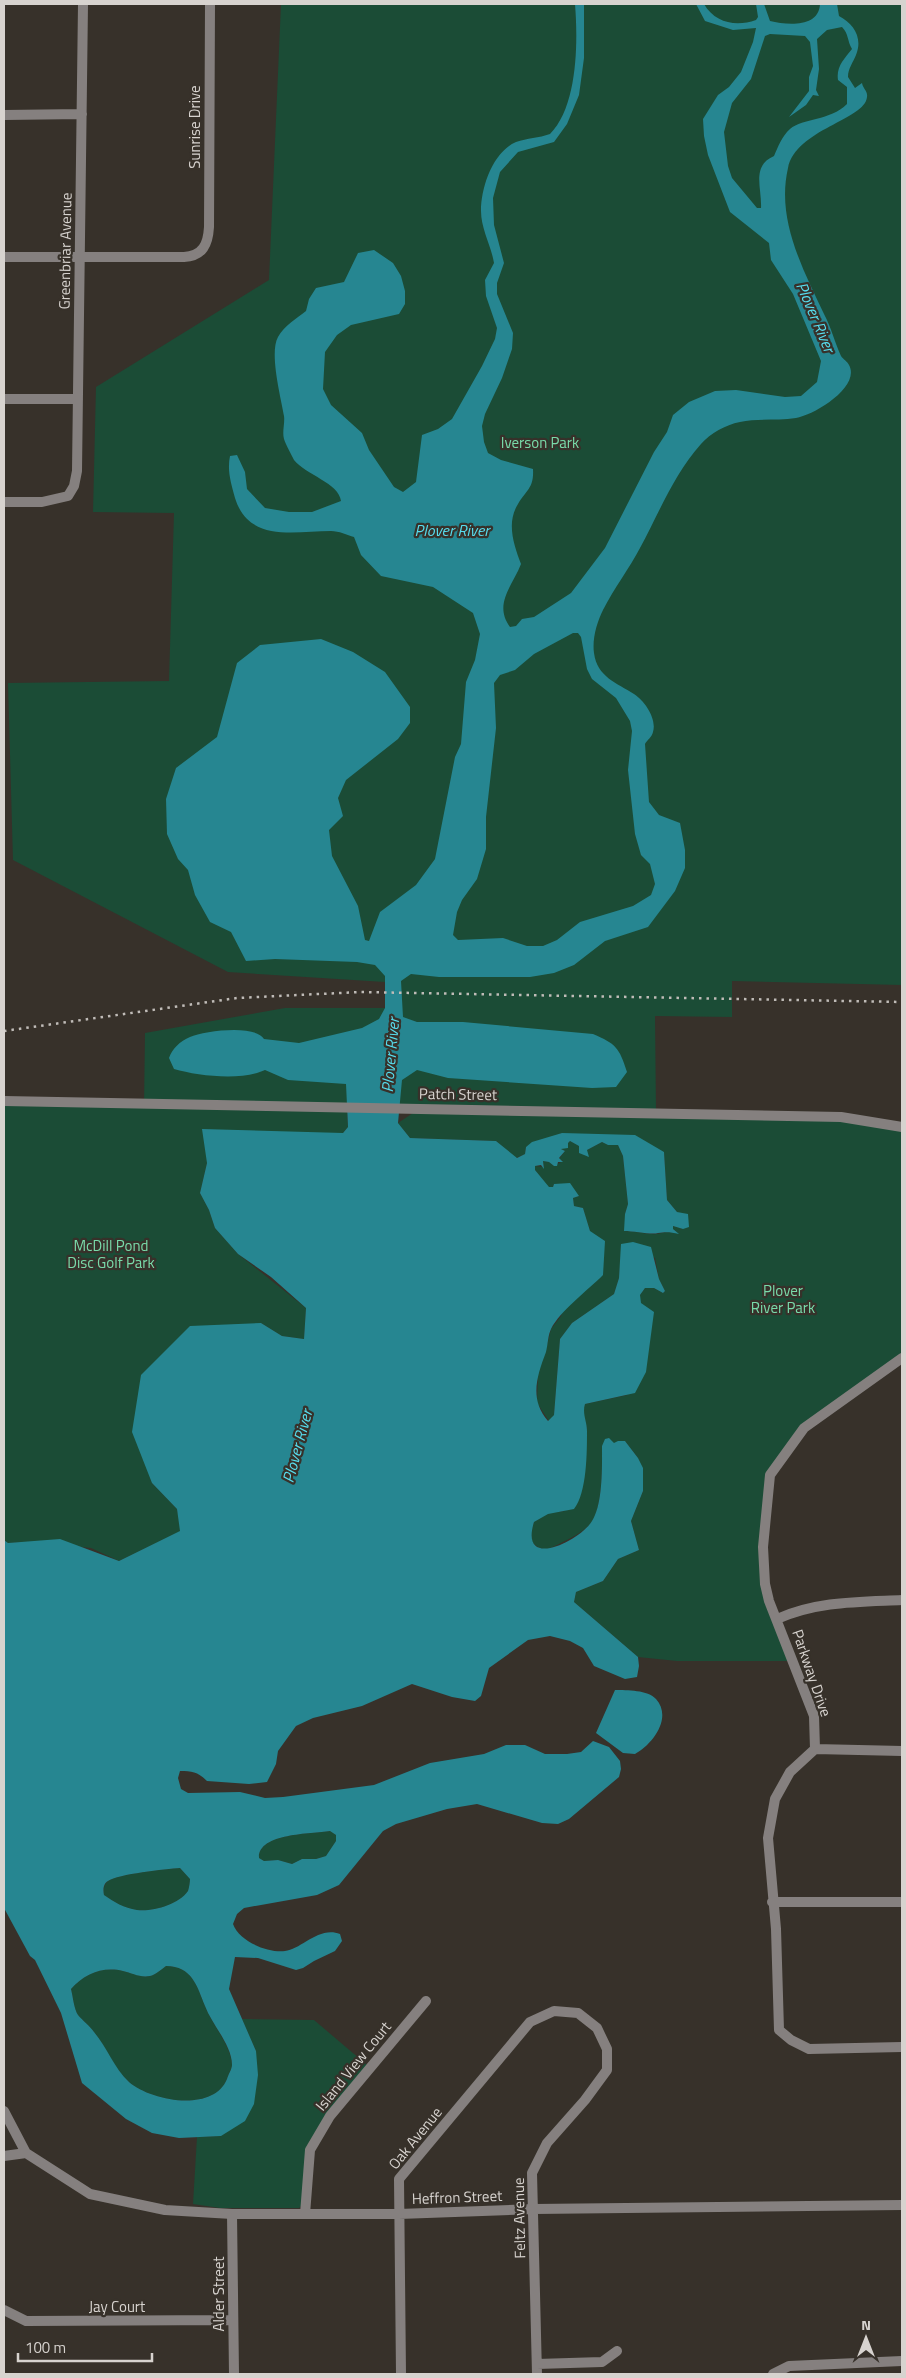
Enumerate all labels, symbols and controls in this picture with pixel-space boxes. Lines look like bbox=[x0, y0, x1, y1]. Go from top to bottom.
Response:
street label: Sunrise Drive bbox=[183, 85, 206, 169]
street label: Greenbriar Avenue bbox=[52, 192, 78, 310]
water label: Plover River bbox=[790, 278, 842, 358]
park label: Iverson Park bbox=[501, 431, 579, 454]
water label: Plover River bbox=[415, 518, 491, 542]
water label: Plover River bbox=[375, 1015, 405, 1093]
street label: Patch Street bbox=[419, 1082, 498, 1106]
park label: McDill Pond Disc Golf Park bbox=[67, 1234, 155, 1274]
park label: Plover River Park bbox=[751, 1279, 815, 1319]
water label: Plover River bbox=[276, 1405, 319, 1485]
street label: Parkway Drive bbox=[786, 1626, 838, 1720]
street label: Island View Court bbox=[310, 2016, 397, 2116]
street label: Oak Avenue bbox=[383, 2102, 447, 2174]
street label: Feltz Avenue bbox=[507, 2177, 531, 2259]
street label: Heffron Street bbox=[411, 2184, 503, 2210]
street label: Alder Street bbox=[207, 2256, 230, 2332]
street label: Jay Court bbox=[89, 2295, 146, 2318]
north arrow bbox=[841, 2313, 891, 2363]
text: N bbox=[861, 2314, 871, 2335]
scale bar bbox=[18, 2330, 151, 2362]
text: 100 m bbox=[25, 2336, 66, 2359]

